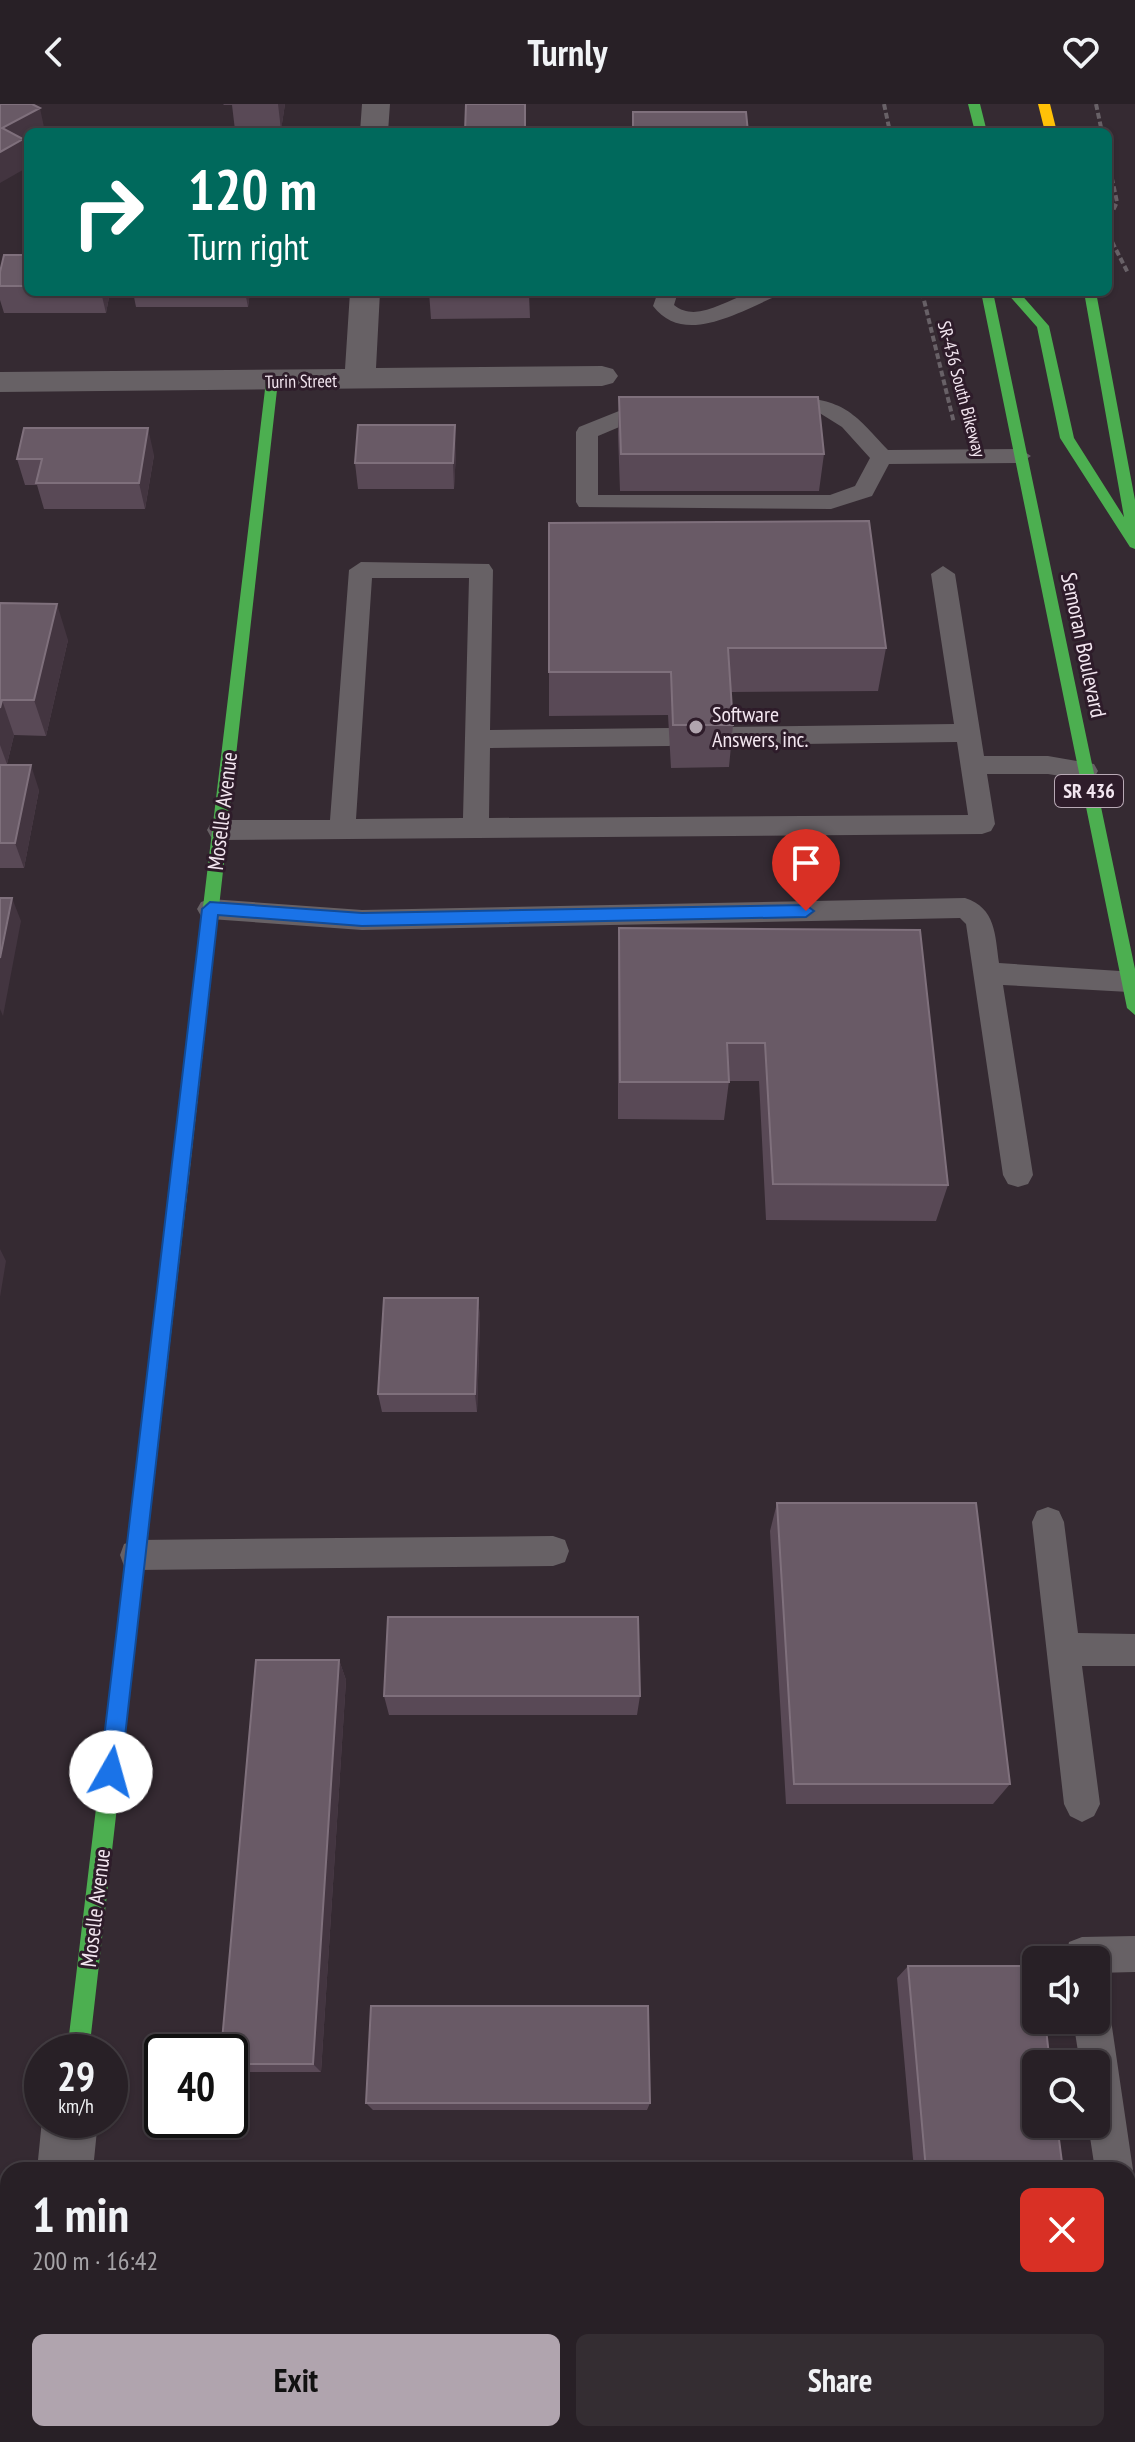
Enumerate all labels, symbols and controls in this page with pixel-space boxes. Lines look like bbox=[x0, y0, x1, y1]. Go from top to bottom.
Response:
text: Turnly bbox=[528, 29, 607, 76]
icon: back bbox=[32, 30, 76, 74]
icon: heart bbox=[1059, 30, 1103, 74]
text: 120 m bbox=[188, 153, 317, 225]
icon: right bbox=[56, 160, 160, 264]
text: Turn right bbox=[188, 223, 309, 270]
street label: SR-436 South Bikeway bbox=[933, 318, 991, 460]
street label: Turin Street bbox=[265, 369, 337, 393]
street label: Semoran Boulevard bbox=[1055, 570, 1113, 720]
place label: Software Answers, inc. bbox=[712, 700, 808, 753]
marker: Software Answers, inc. bbox=[687, 718, 705, 736]
street label: Moselle Avenue bbox=[201, 750, 243, 872]
road number: SR 436 bbox=[1055, 775, 1123, 807]
pin bbox=[772, 829, 840, 911]
icon: arrive bbox=[784, 841, 828, 885]
position arrow bbox=[69, 1730, 153, 1814]
street label: Moselle Avenue bbox=[74, 1847, 116, 1969]
map controls bbox=[1022, 1946, 1110, 2138]
button: sound bbox=[1022, 1946, 1110, 2034]
speed limit sign: 40 bbox=[144, 2034, 248, 2138]
text: 29 bbox=[57, 2050, 95, 2102]
button: search bbox=[1022, 2050, 1110, 2138]
text: km/h bbox=[58, 2093, 94, 2119]
text: 1 min bbox=[32, 2183, 129, 2245]
button: close bbox=[1020, 2188, 1104, 2272]
text: 200 m · 16:42 bbox=[32, 2244, 158, 2277]
button: Exit bbox=[32, 2334, 560, 2426]
button: Share bbox=[576, 2334, 1104, 2426]

